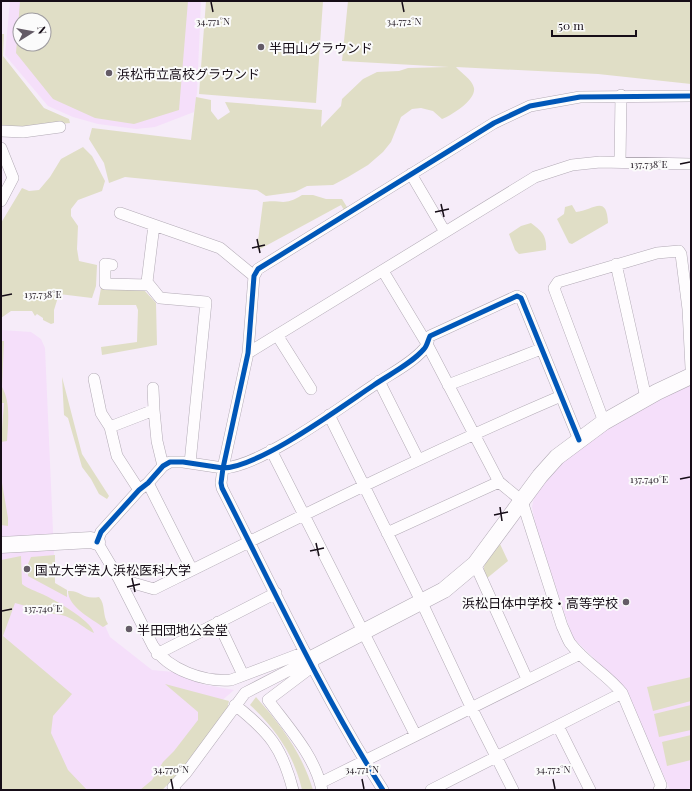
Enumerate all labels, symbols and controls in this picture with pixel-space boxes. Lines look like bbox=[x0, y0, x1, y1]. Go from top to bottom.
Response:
north arrow bbox=[12, 12, 52, 52]
scale bar bbox=[552, 12, 636, 38]
text: 34.771°N bbox=[196, 14, 230, 28]
text: 34.772°N bbox=[386, 14, 422, 28]
text: 50 m bbox=[558, 17, 584, 33]
text: N bbox=[34, 25, 50, 35]
place label: 半田山グラウンド bbox=[269, 39, 373, 56]
marker: 半田山グラウンド bbox=[256, 42, 266, 52]
place label: 浜松市立高校グラウンド bbox=[117, 65, 260, 82]
marker: 浜松市立高校グラウンド bbox=[104, 68, 114, 78]
text: 137.738°E bbox=[630, 157, 668, 171]
text: 137.738°E bbox=[24, 287, 62, 301]
text: 137.740°E bbox=[630, 472, 668, 486]
place label: 国立大学法人浜松医科大学 bbox=[35, 561, 191, 578]
marker: 国立大学法人浜松医科大学 bbox=[22, 564, 32, 574]
place label: 浜松日体中学校・高等学校 bbox=[462, 594, 618, 611]
marker: 浜松日体中学校・高等学校 bbox=[621, 597, 631, 607]
text: 137.740°E bbox=[24, 601, 62, 615]
place label: 半田団地公会堂 bbox=[137, 621, 228, 638]
marker: 半田団地公会堂 bbox=[124, 624, 134, 634]
text: 34.770°N bbox=[153, 762, 189, 776]
text: 34.771°N bbox=[345, 762, 379, 776]
text: 34.772°N bbox=[535, 762, 571, 776]

